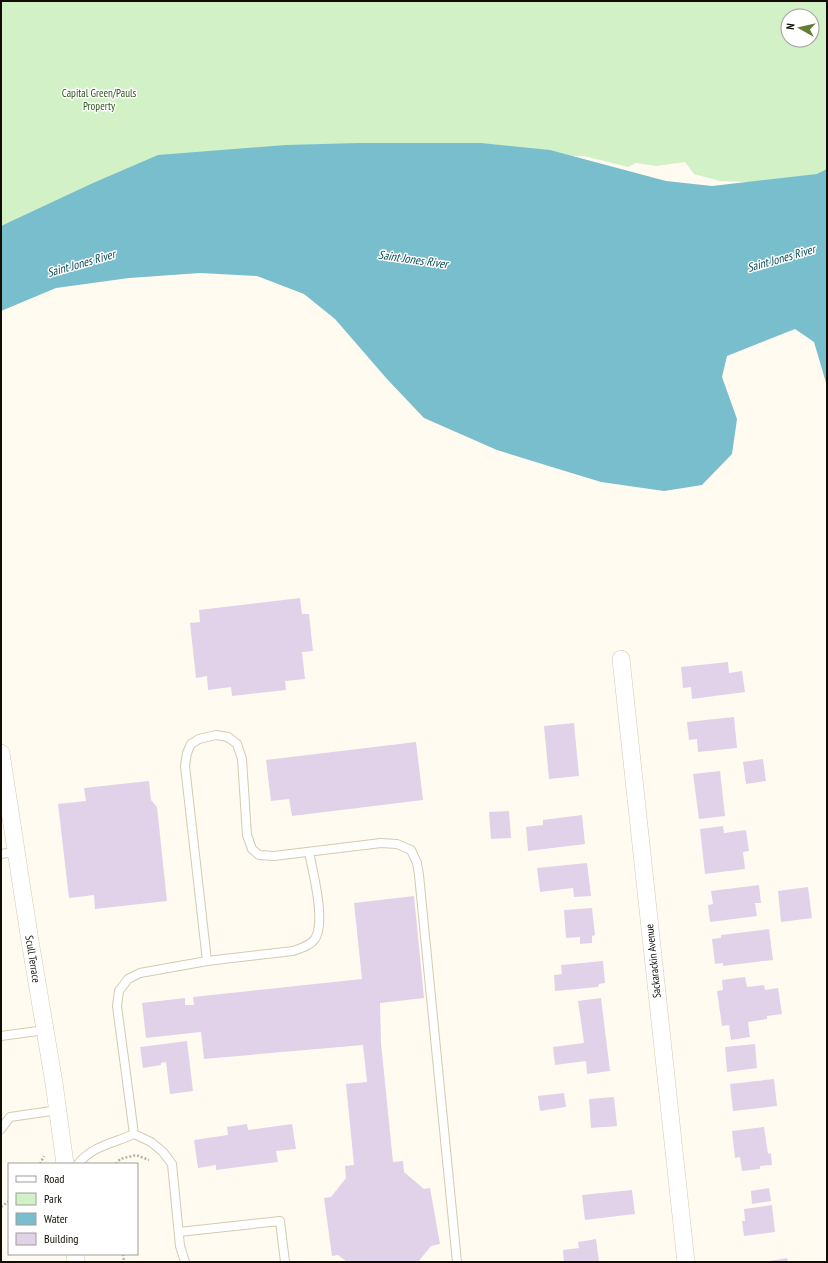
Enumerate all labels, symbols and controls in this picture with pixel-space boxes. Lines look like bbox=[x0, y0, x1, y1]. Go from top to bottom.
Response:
north arrow bbox=[780, 8, 820, 48]
text: N bbox=[783, 23, 797, 31]
park label: Capital Green/Pauls Property bbox=[62, 86, 136, 113]
water label: Saint Jones River bbox=[745, 241, 818, 275]
water label: Saint Jones River bbox=[45, 246, 118, 280]
water label: Saint Jones River bbox=[377, 247, 450, 272]
street label: Sackarackin Avenue bbox=[642, 923, 664, 999]
street label: Scull Terrace bbox=[22, 934, 44, 984]
legend bbox=[8, 1163, 138, 1255]
text: Road bbox=[44, 1171, 64, 1186]
text: Park bbox=[44, 1191, 62, 1206]
text: Water bbox=[44, 1211, 69, 1226]
text: Building bbox=[44, 1231, 79, 1246]

